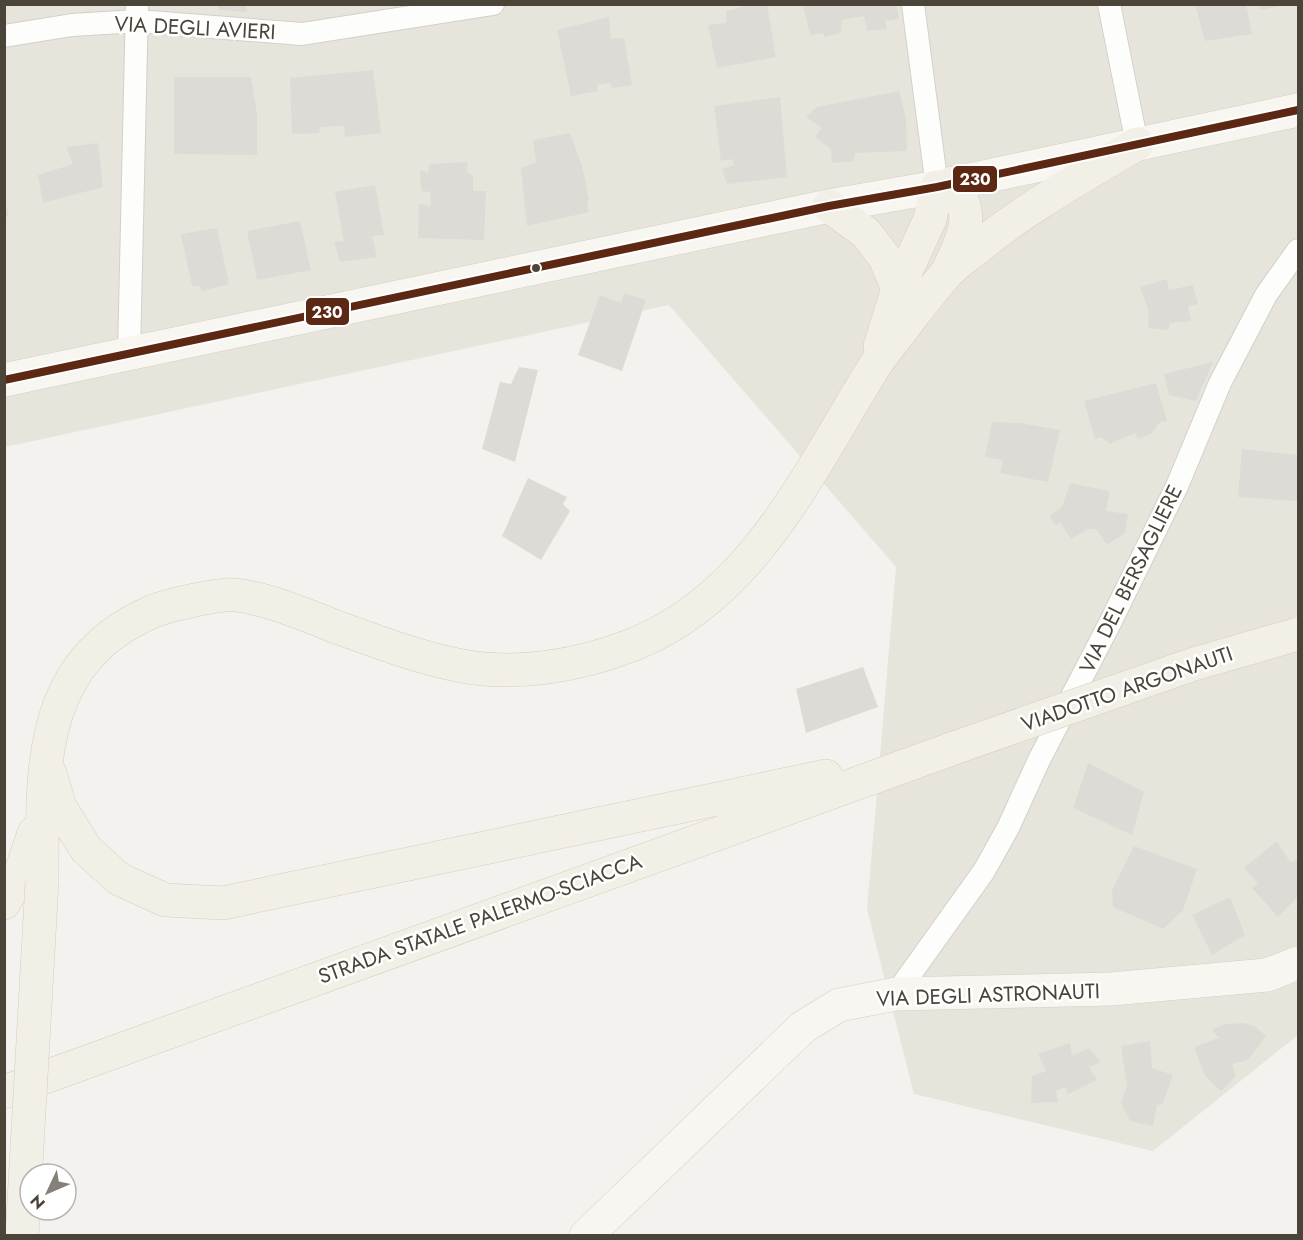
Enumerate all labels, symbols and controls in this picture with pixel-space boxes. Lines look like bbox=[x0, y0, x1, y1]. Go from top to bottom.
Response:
street label: VIA DEGLI AVIERI bbox=[114, 9, 276, 47]
line badge: 230 bbox=[952, 165, 998, 193]
text: 230 bbox=[959, 168, 991, 191]
unlabelled marker bbox=[530, 262, 542, 274]
line badge: 230 bbox=[305, 297, 350, 326]
text: 230 bbox=[311, 301, 343, 324]
street label: VIA DEL BERSAGLIERE bbox=[1072, 480, 1190, 678]
street label: VIADOTTO ARGONAUTI bbox=[1017, 639, 1237, 739]
street label: STRADA STATALE PALERMO-SCIACCA bbox=[314, 846, 646, 992]
street label: VIA DEGLI ASTRONAUTI bbox=[876, 976, 1100, 1014]
north arrow bbox=[18, 1162, 78, 1222]
text: N bbox=[25, 1190, 50, 1215]

